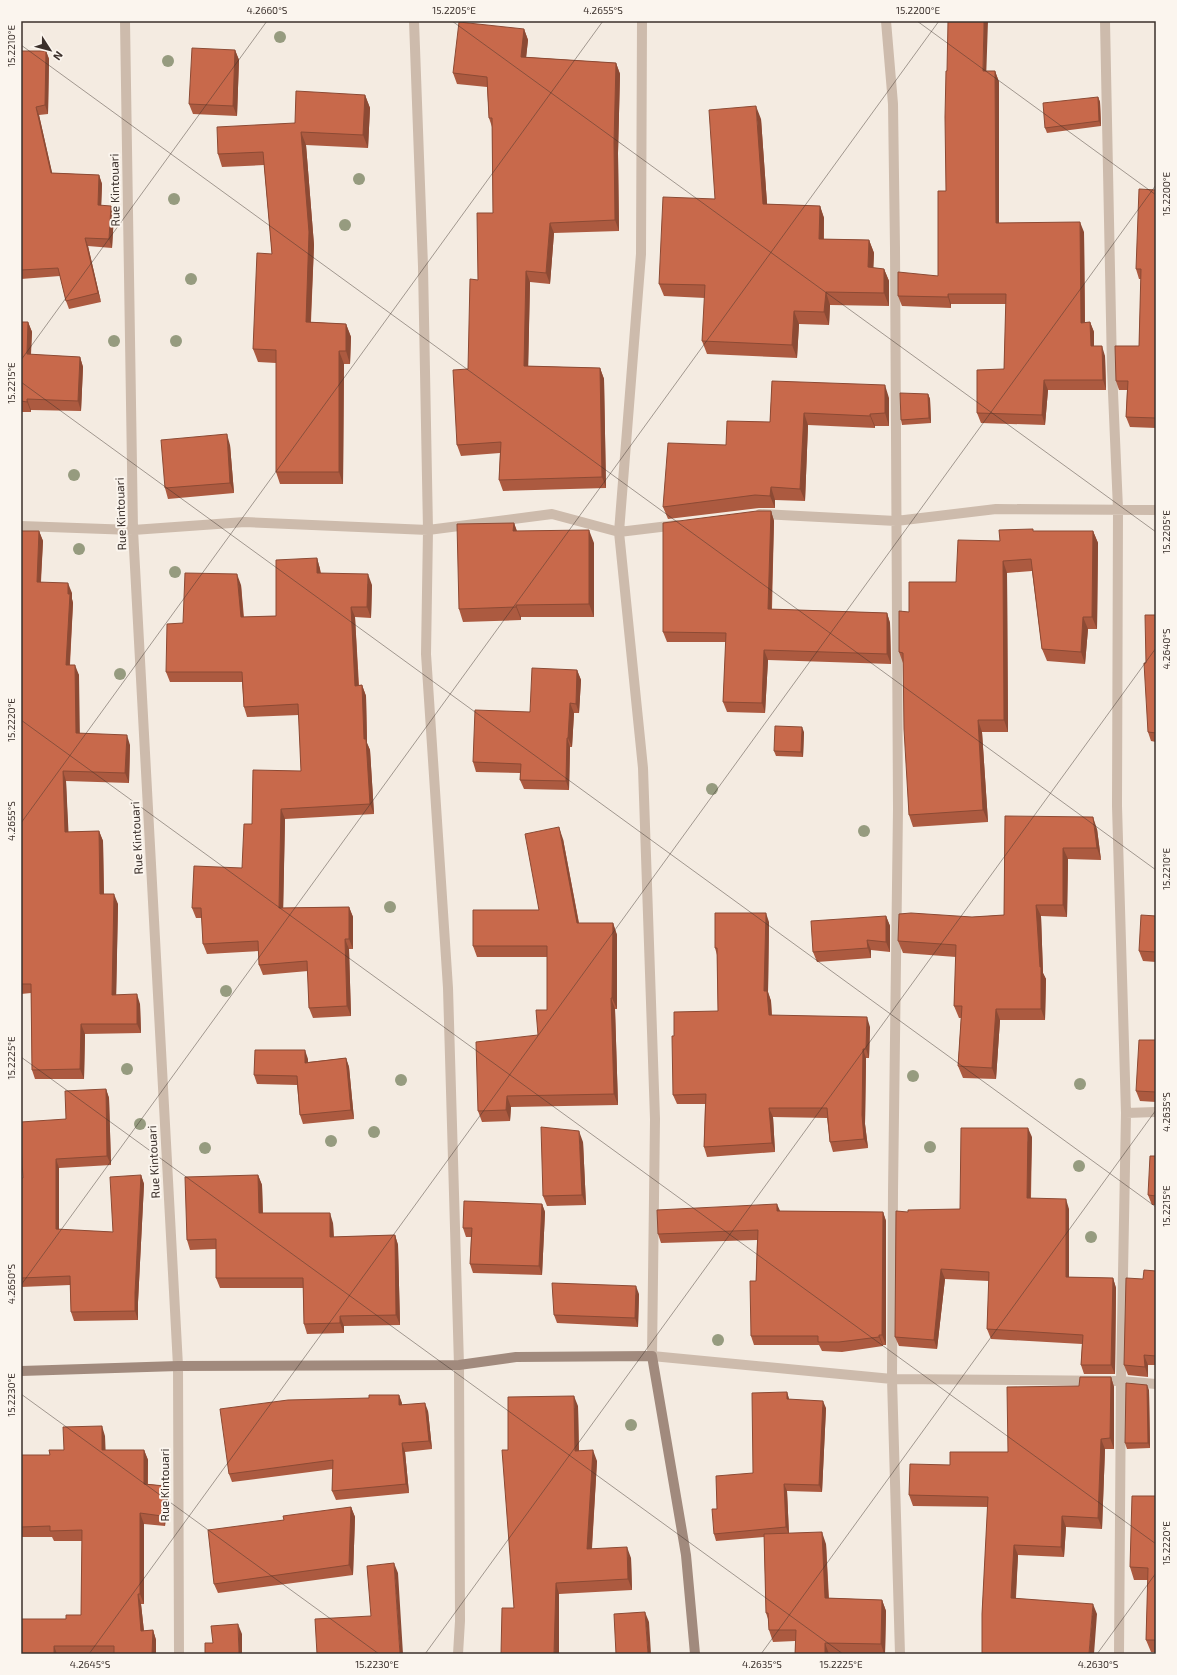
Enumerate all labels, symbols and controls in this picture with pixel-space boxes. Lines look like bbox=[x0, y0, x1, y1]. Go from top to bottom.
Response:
text: 4.2660°S bbox=[247, 4, 288, 16]
text: 15.2205°E bbox=[432, 4, 476, 16]
text: 4.2655°S bbox=[583, 4, 623, 16]
text: 15.2200°E bbox=[896, 4, 940, 16]
text: 15.2210°E bbox=[5, 25, 17, 67]
north arrow bbox=[30, 30, 70, 70]
text: N bbox=[51, 49, 66, 63]
street label: Rue Kintouari bbox=[106, 153, 122, 227]
text: 15.2200°E bbox=[1160, 172, 1172, 216]
text: 15.2215°E bbox=[5, 362, 17, 404]
street label: Rue Kintouari bbox=[112, 477, 128, 551]
text: 15.2205°E bbox=[1160, 510, 1172, 554]
text: 4.2640°S bbox=[1160, 628, 1172, 670]
text: 15.2220°E bbox=[5, 698, 17, 742]
text: 4.2655°S bbox=[5, 801, 17, 841]
street label: Rue Kintouari bbox=[127, 801, 145, 875]
text: 15.2210°E bbox=[1160, 848, 1172, 890]
text: 15.2225°E bbox=[5, 1036, 17, 1080]
text: 4.2635°S bbox=[1160, 1092, 1172, 1132]
street label: Rue Kintouari bbox=[144, 1125, 162, 1199]
text: 15.2215°E bbox=[1160, 1185, 1172, 1227]
text: 4.2650°S bbox=[5, 1263, 17, 1304]
text: 15.2230°E bbox=[5, 1373, 17, 1417]
street label: Rue Kintouari bbox=[157, 1448, 171, 1522]
text: 15.2220°E bbox=[1160, 1521, 1172, 1565]
text: 4.2645°S bbox=[70, 1658, 111, 1670]
text: 15.2230°E bbox=[355, 1658, 399, 1670]
text: 4.2635°S bbox=[742, 1658, 782, 1670]
text: 15.2225°E bbox=[819, 1658, 863, 1670]
text: 4.2630°S bbox=[1078, 1658, 1119, 1670]

